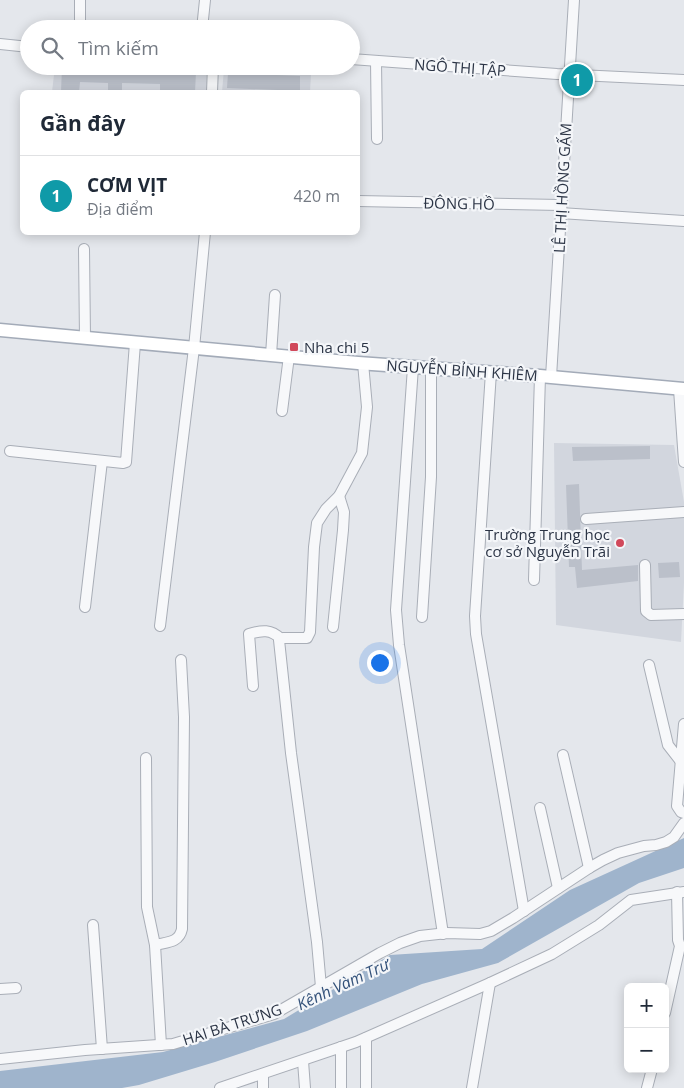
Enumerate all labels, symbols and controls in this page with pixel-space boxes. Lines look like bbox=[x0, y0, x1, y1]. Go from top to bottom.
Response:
search box bbox=[20, 20, 360, 75]
icon: search bbox=[38, 34, 66, 62]
text: Tìm kiếm bbox=[78, 35, 159, 61]
street label: NGÔ THỊ TẬP bbox=[413, 54, 507, 80]
pin: 1 bbox=[561, 61, 593, 99]
text: Gần đây bbox=[40, 109, 125, 137]
street label: LÊ THỊ HỒNG GẤM bbox=[549, 122, 575, 254]
text: CƠM VỊT bbox=[87, 172, 167, 198]
text: 1 bbox=[51, 185, 61, 207]
text: 420 m bbox=[294, 185, 340, 207]
street label: ĐÔNG HỒ bbox=[423, 192, 495, 214]
text: Địa điểm bbox=[87, 198, 153, 220]
place label: Nha chi 5 bbox=[304, 337, 369, 357]
marker: Nha chi 5 bbox=[288, 341, 300, 353]
street label: NGUYỄN BỈNH KHIÊM bbox=[386, 355, 538, 385]
place label: Trường Trung học cơ sở Nguyễn Trãi bbox=[485, 524, 610, 561]
marker: Trường Trung học cơ sở Nguyễn Trãi bbox=[614, 537, 626, 549]
your location bbox=[367, 650, 393, 676]
water label: Kênh Vàm Trư bbox=[293, 952, 395, 1015]
map controls bbox=[624, 983, 669, 1073]
button: + bbox=[624, 983, 669, 1028]
street label: HAI BÀ TRƯNG bbox=[180, 999, 284, 1049]
button: − bbox=[624, 1028, 669, 1073]

